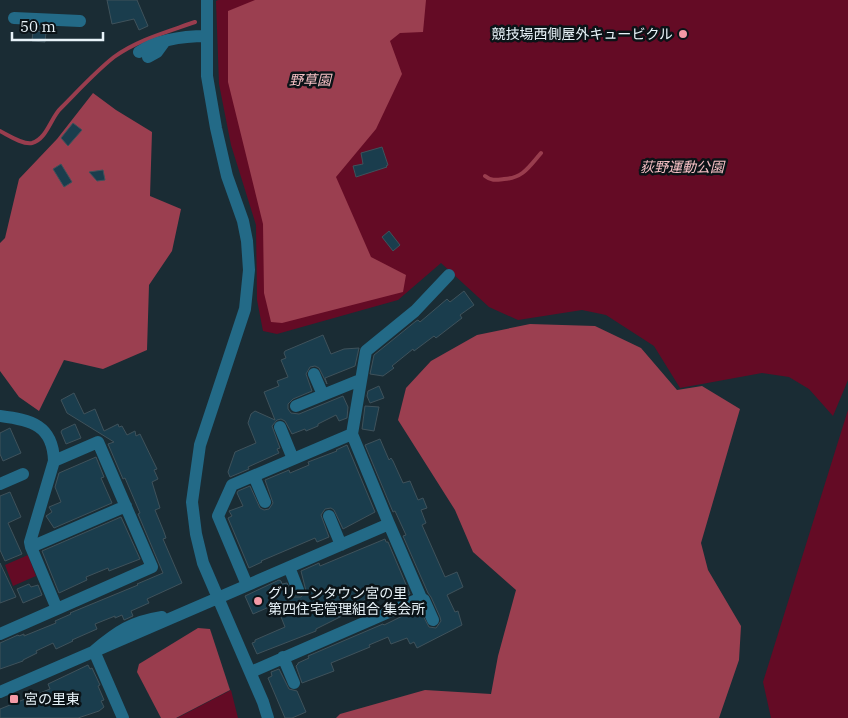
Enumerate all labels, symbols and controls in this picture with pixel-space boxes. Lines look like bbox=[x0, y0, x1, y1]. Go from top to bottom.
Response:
scale bar bbox=[12, 10, 104, 42]
text: 50 m bbox=[20, 17, 56, 36]
place label: 競技場西側屋外キュービクル bbox=[491, 25, 673, 43]
marker: 競技場西側屋外キュービクル bbox=[677, 28, 689, 40]
park label: 野草園 bbox=[289, 71, 333, 89]
park label: 荻野運動公園 bbox=[640, 158, 726, 176]
place label: グリーンタウン宮の里 第四住宅管理組合 集会所 bbox=[268, 584, 425, 618]
marker: グリーンタウン宮の里 第四住宅管理組合 集会所 bbox=[252, 595, 264, 607]
place label: 宮の里東 bbox=[24, 690, 80, 708]
marker: 宮の里東 bbox=[8, 693, 20, 705]

